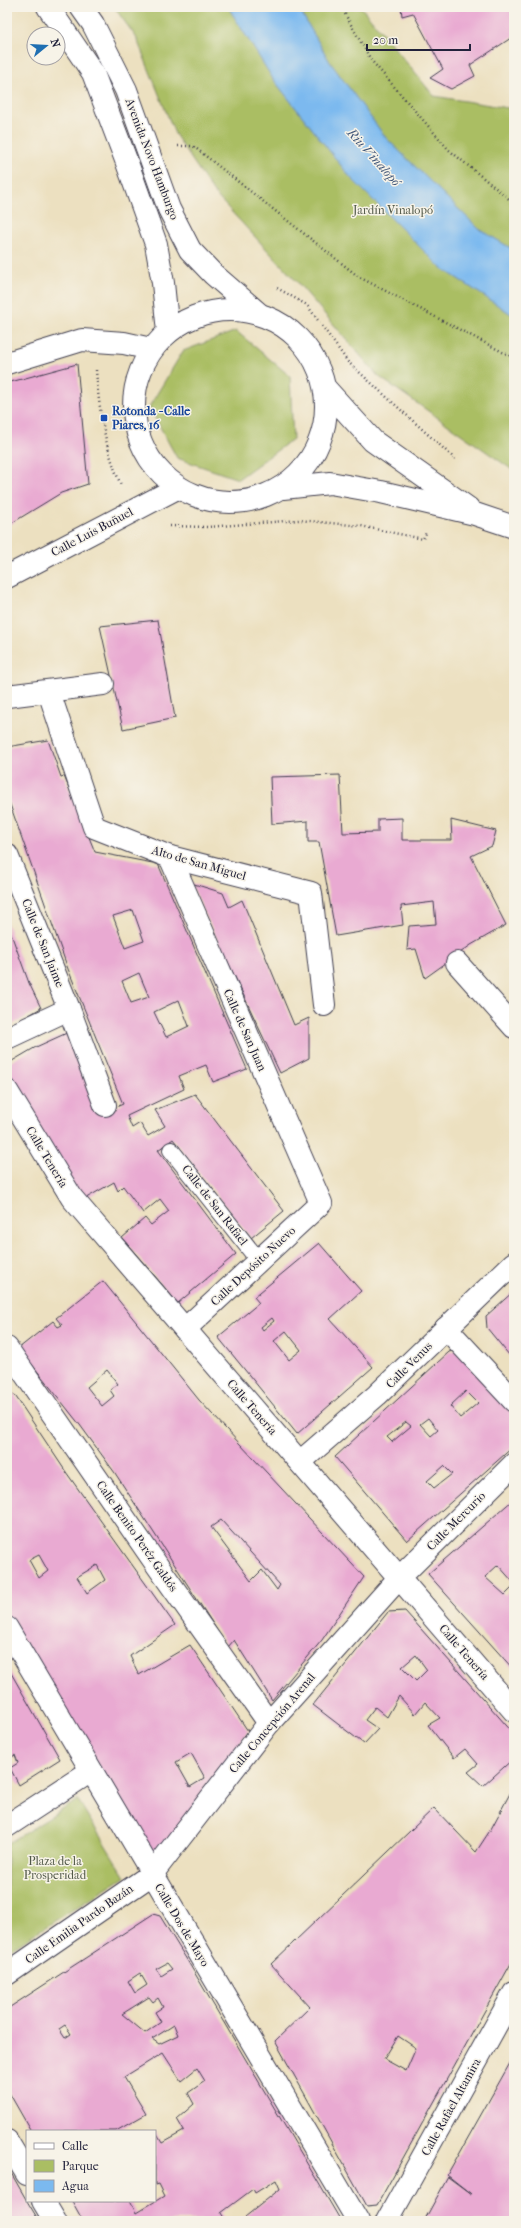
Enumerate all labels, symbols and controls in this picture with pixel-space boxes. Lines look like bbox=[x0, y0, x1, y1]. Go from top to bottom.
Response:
north arrow bbox=[26, 26, 66, 66]
scale bar bbox=[367, 26, 470, 52]
text: 20 m bbox=[373, 33, 398, 47]
text: N bbox=[48, 37, 63, 50]
street label: Avenida Novo Hamburgo bbox=[122, 95, 182, 222]
water label: Riu Vinalopó bbox=[344, 124, 405, 190]
park label: Jardín Vinalopó bbox=[352, 203, 433, 217]
place label: Rotonda - Calle Piares, 16 bbox=[112, 404, 190, 432]
marker: Rotonda - Calle Piares, 16 bbox=[99, 413, 109, 423]
street label: Calle Luis Buñuel bbox=[49, 504, 136, 559]
street label: Alto de San Miguel bbox=[149, 843, 248, 883]
street label: Calle de San Jaime bbox=[19, 897, 67, 989]
street label: Calle de San Juan bbox=[221, 987, 269, 1073]
street label: Calle Tenería bbox=[23, 1124, 71, 1190]
street label: Calle de San Rafael bbox=[179, 1162, 251, 1249]
street label: Calle Depósito Nuevo bbox=[208, 1223, 298, 1309]
street label: Calle Venus bbox=[383, 1339, 435, 1391]
street label: Calle Tenería bbox=[224, 1376, 280, 1438]
street label: Calle Benito Peréz Galdós bbox=[93, 1478, 181, 1595]
street label: Calle Mercurio bbox=[424, 1489, 488, 1553]
street label: Calle Tenería bbox=[436, 1621, 492, 1683]
street label: Calle Concepción Arenal bbox=[226, 1670, 318, 1776]
park label: Plaza de la Prosperidad bbox=[24, 1854, 87, 1882]
street label: Calle Emilia Pardo Bazán bbox=[22, 1881, 136, 1967]
street label: Calle Dos de Mayo bbox=[152, 1881, 212, 1969]
street label: Calle Rafael Altamira bbox=[418, 2055, 484, 2158]
legend bbox=[26, 2130, 156, 2202]
text: Calle bbox=[62, 2139, 88, 2153]
text: Parque bbox=[62, 2159, 99, 2173]
text: Agua bbox=[61, 2179, 89, 2193]

